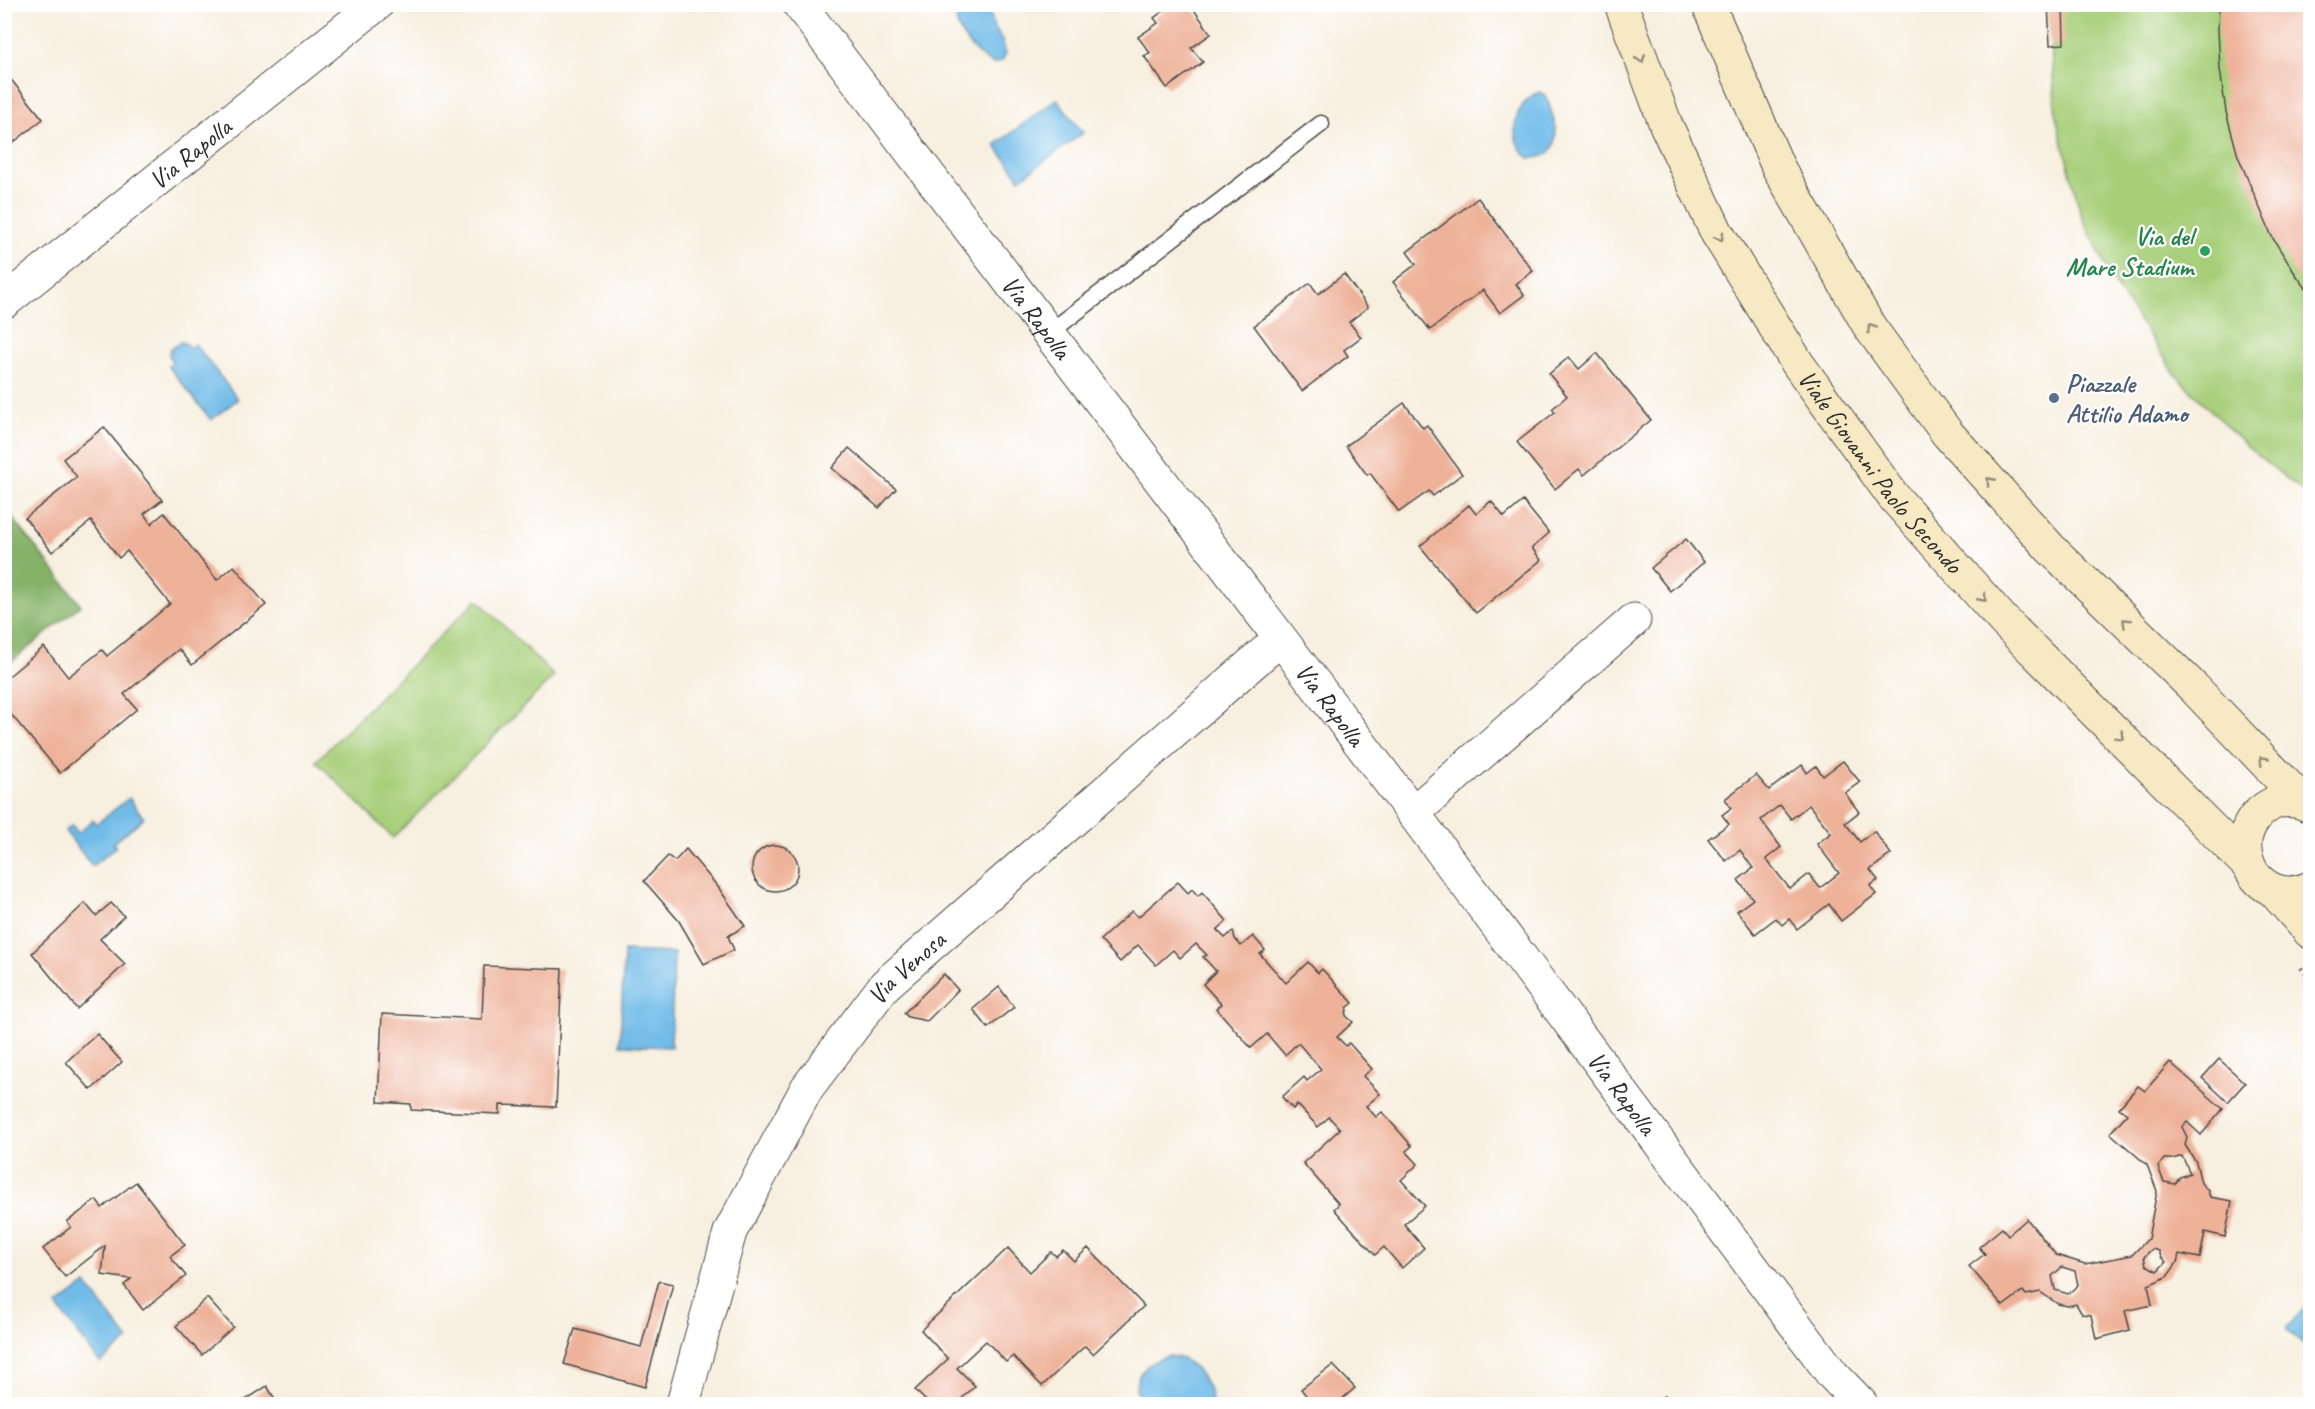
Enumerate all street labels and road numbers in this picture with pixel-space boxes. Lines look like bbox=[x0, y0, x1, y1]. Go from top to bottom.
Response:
street label: Via Rapolla bbox=[142, 110, 239, 196]
street label: Via Rapolla bbox=[994, 269, 1080, 367]
street label: Viale Giovanni Paolo Secondo bbox=[1791, 363, 1971, 581]
street label: Via Rapolla bbox=[1288, 656, 1374, 754]
street label: Via Venosa bbox=[860, 922, 953, 1011]
street label: Via Rapolla bbox=[1580, 1044, 1665, 1143]

